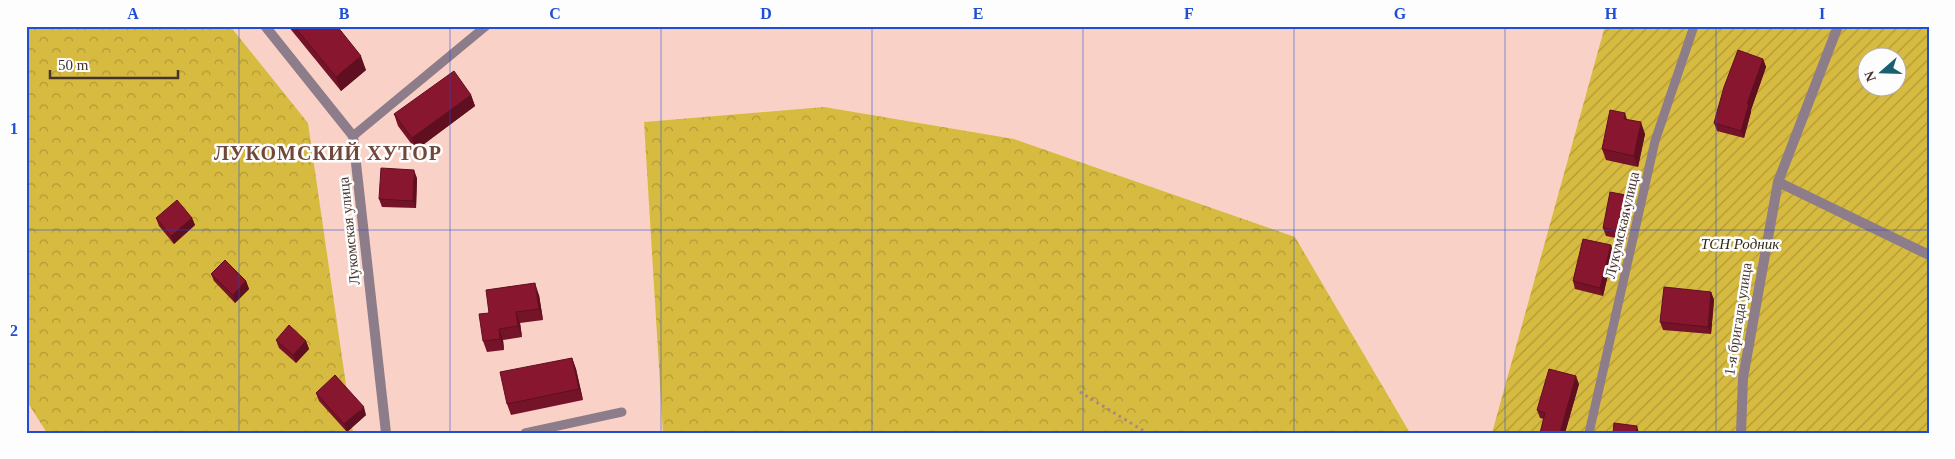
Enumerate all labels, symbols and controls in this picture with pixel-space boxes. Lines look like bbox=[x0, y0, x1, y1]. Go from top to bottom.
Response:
text: A bbox=[127, 5, 139, 22]
text: B bbox=[339, 5, 350, 22]
text: C bbox=[549, 5, 561, 22]
text: D bbox=[760, 5, 772, 22]
text: E bbox=[973, 5, 983, 22]
text: F bbox=[1184, 5, 1194, 22]
text: G bbox=[1394, 5, 1407, 22]
text: H bbox=[1605, 5, 1618, 22]
text: I bbox=[1819, 5, 1825, 22]
scale bar bbox=[50, 48, 178, 80]
north arrow bbox=[1858, 48, 1908, 98]
text: 50 m bbox=[58, 57, 89, 73]
text: N bbox=[1861, 69, 1879, 84]
text: 1 bbox=[10, 120, 18, 137]
district label: ЛУКОМСКИЙ ХУТОР bbox=[214, 142, 442, 164]
street label: Лукумская улица bbox=[1602, 170, 1642, 280]
street label: Лукомская улица bbox=[335, 176, 363, 286]
park label: ТСН Родник bbox=[1701, 236, 1780, 252]
street label: 1-я бригада улица bbox=[1721, 261, 1755, 377]
text: 2 bbox=[10, 322, 18, 339]

